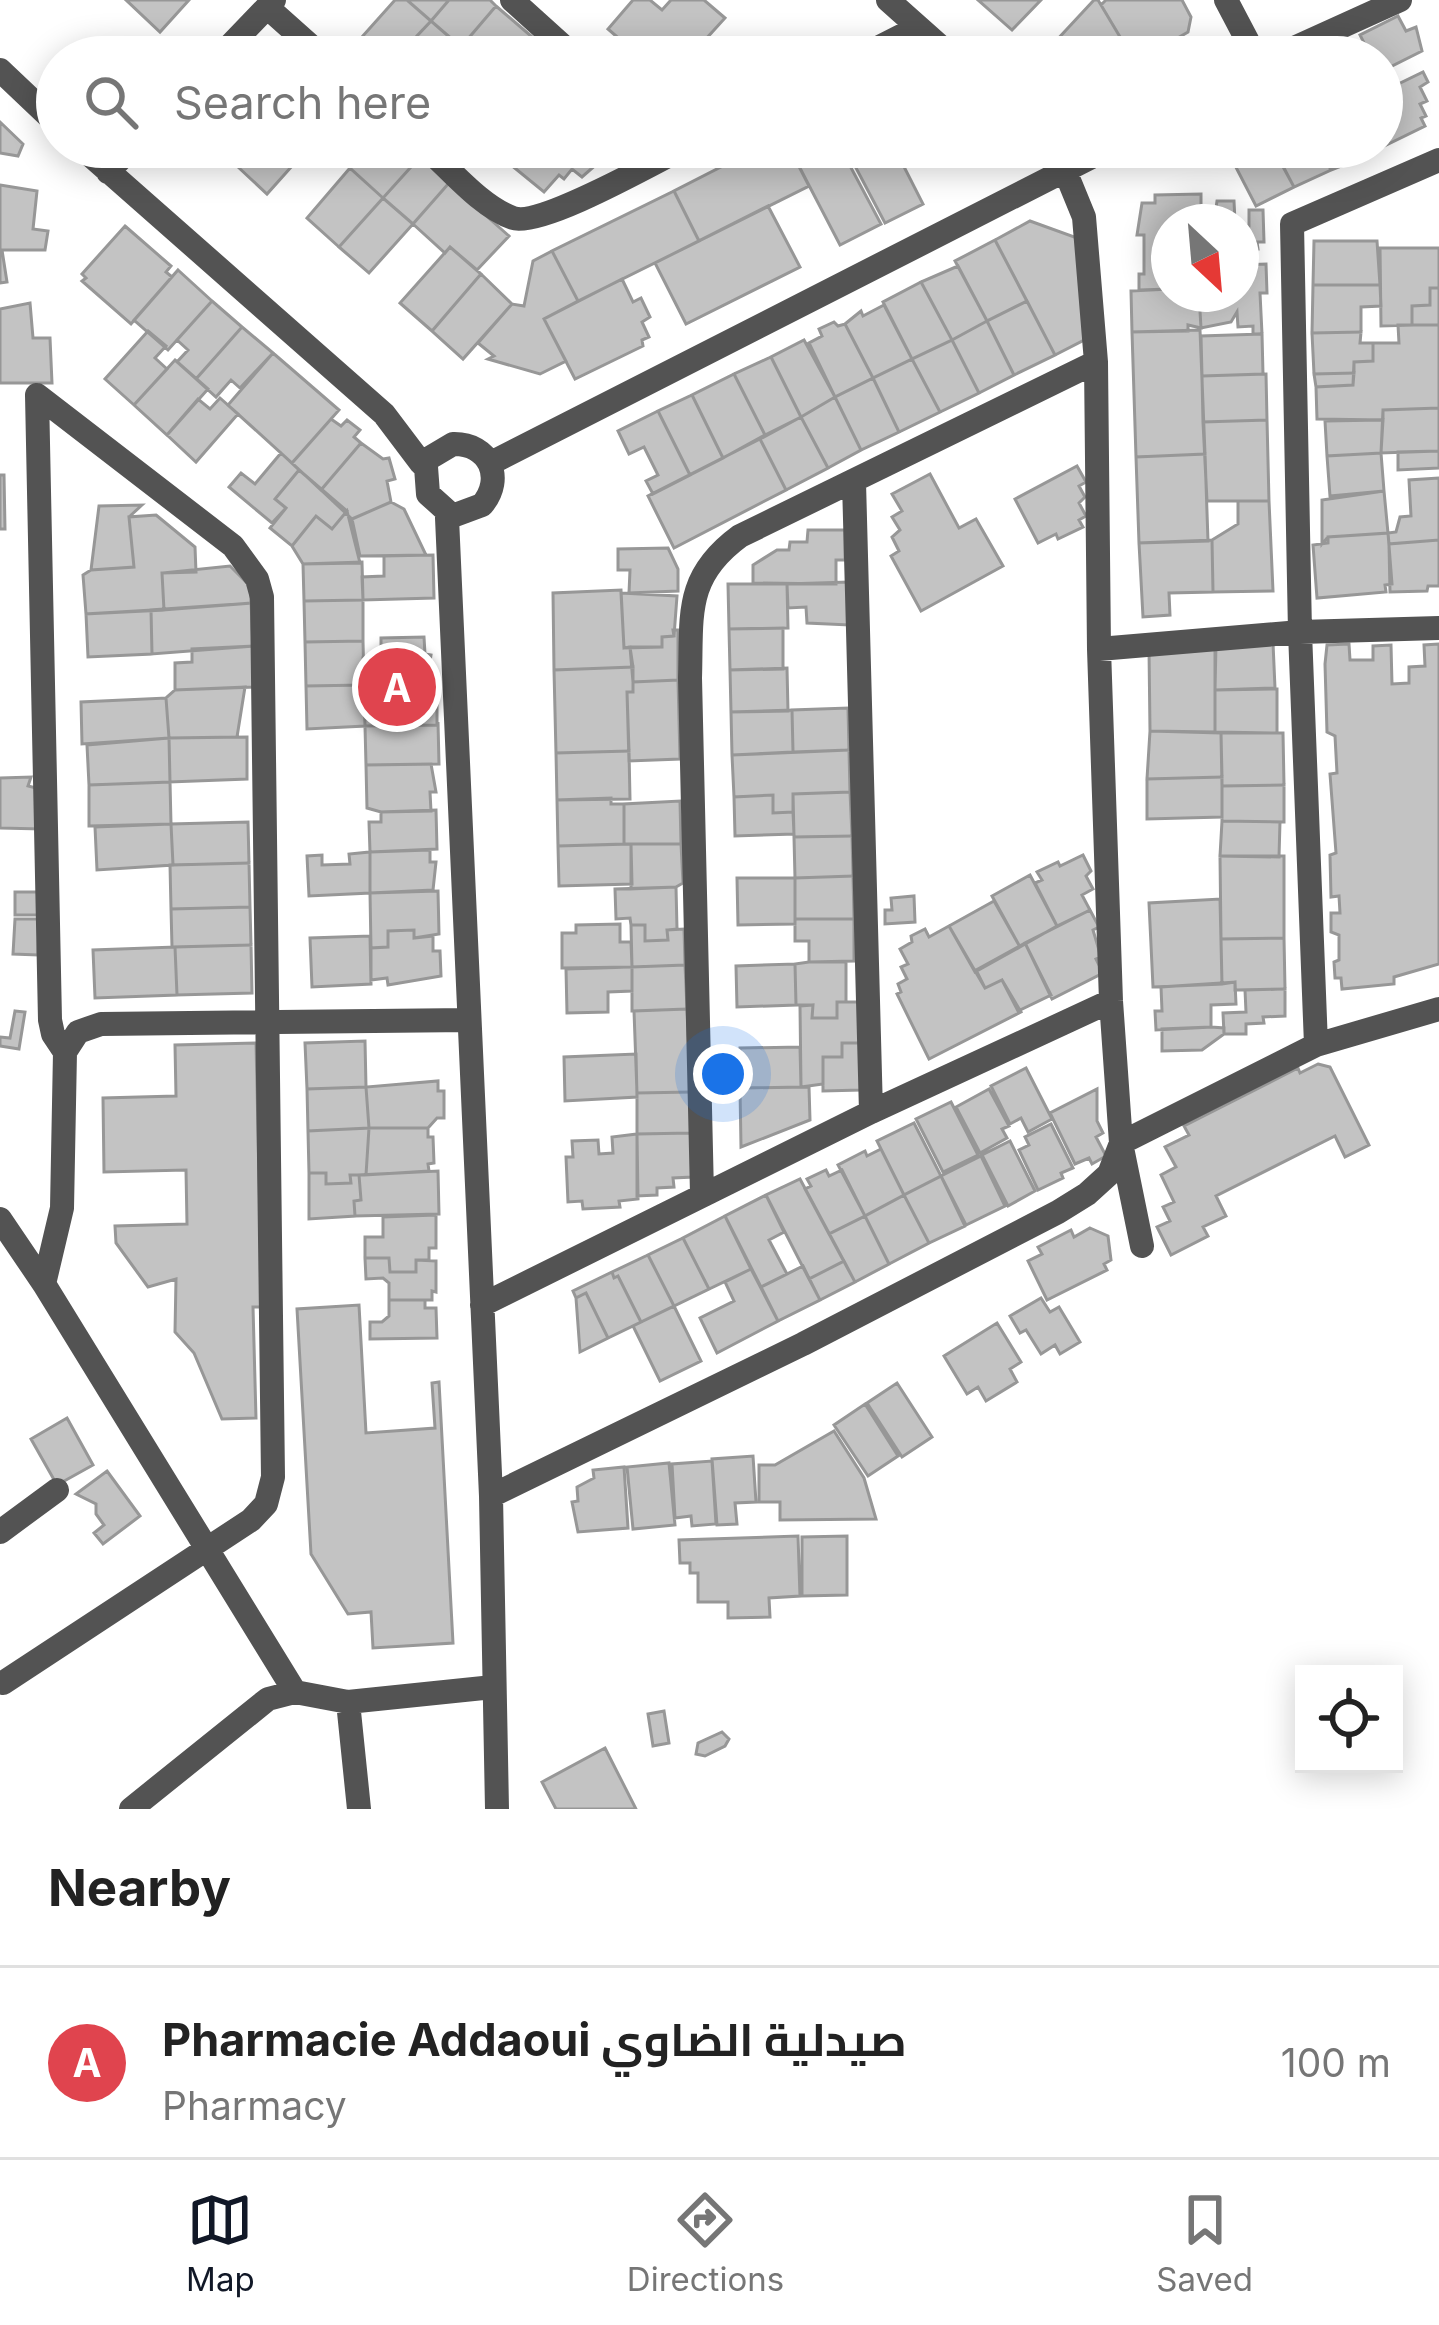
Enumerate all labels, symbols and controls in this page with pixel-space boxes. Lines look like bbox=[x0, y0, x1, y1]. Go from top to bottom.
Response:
search box bbox=[36, 36, 1403, 168]
icon: search bbox=[78, 69, 144, 135]
text: Search here bbox=[174, 75, 431, 130]
north arrow bbox=[1151, 204, 1259, 312]
pin: A bbox=[358, 642, 436, 732]
your location bbox=[693, 1044, 753, 1104]
map controls bbox=[1295, 1665, 1403, 1773]
button: locate bbox=[1295, 1665, 1403, 1773]
text: Nearby bbox=[48, 1857, 231, 1918]
text: Pharmacie Addaoui صيدلية الضاوي bbox=[162, 2012, 907, 2067]
text: A bbox=[72, 2039, 102, 2086]
text: 100 m bbox=[1281, 2039, 1391, 2086]
text: Pharmacy bbox=[162, 2082, 347, 2129]
tab: Map bbox=[186, 2187, 255, 2299]
tab: Directions bbox=[627, 2187, 784, 2299]
tab: Saved bbox=[1156, 2187, 1253, 2299]

